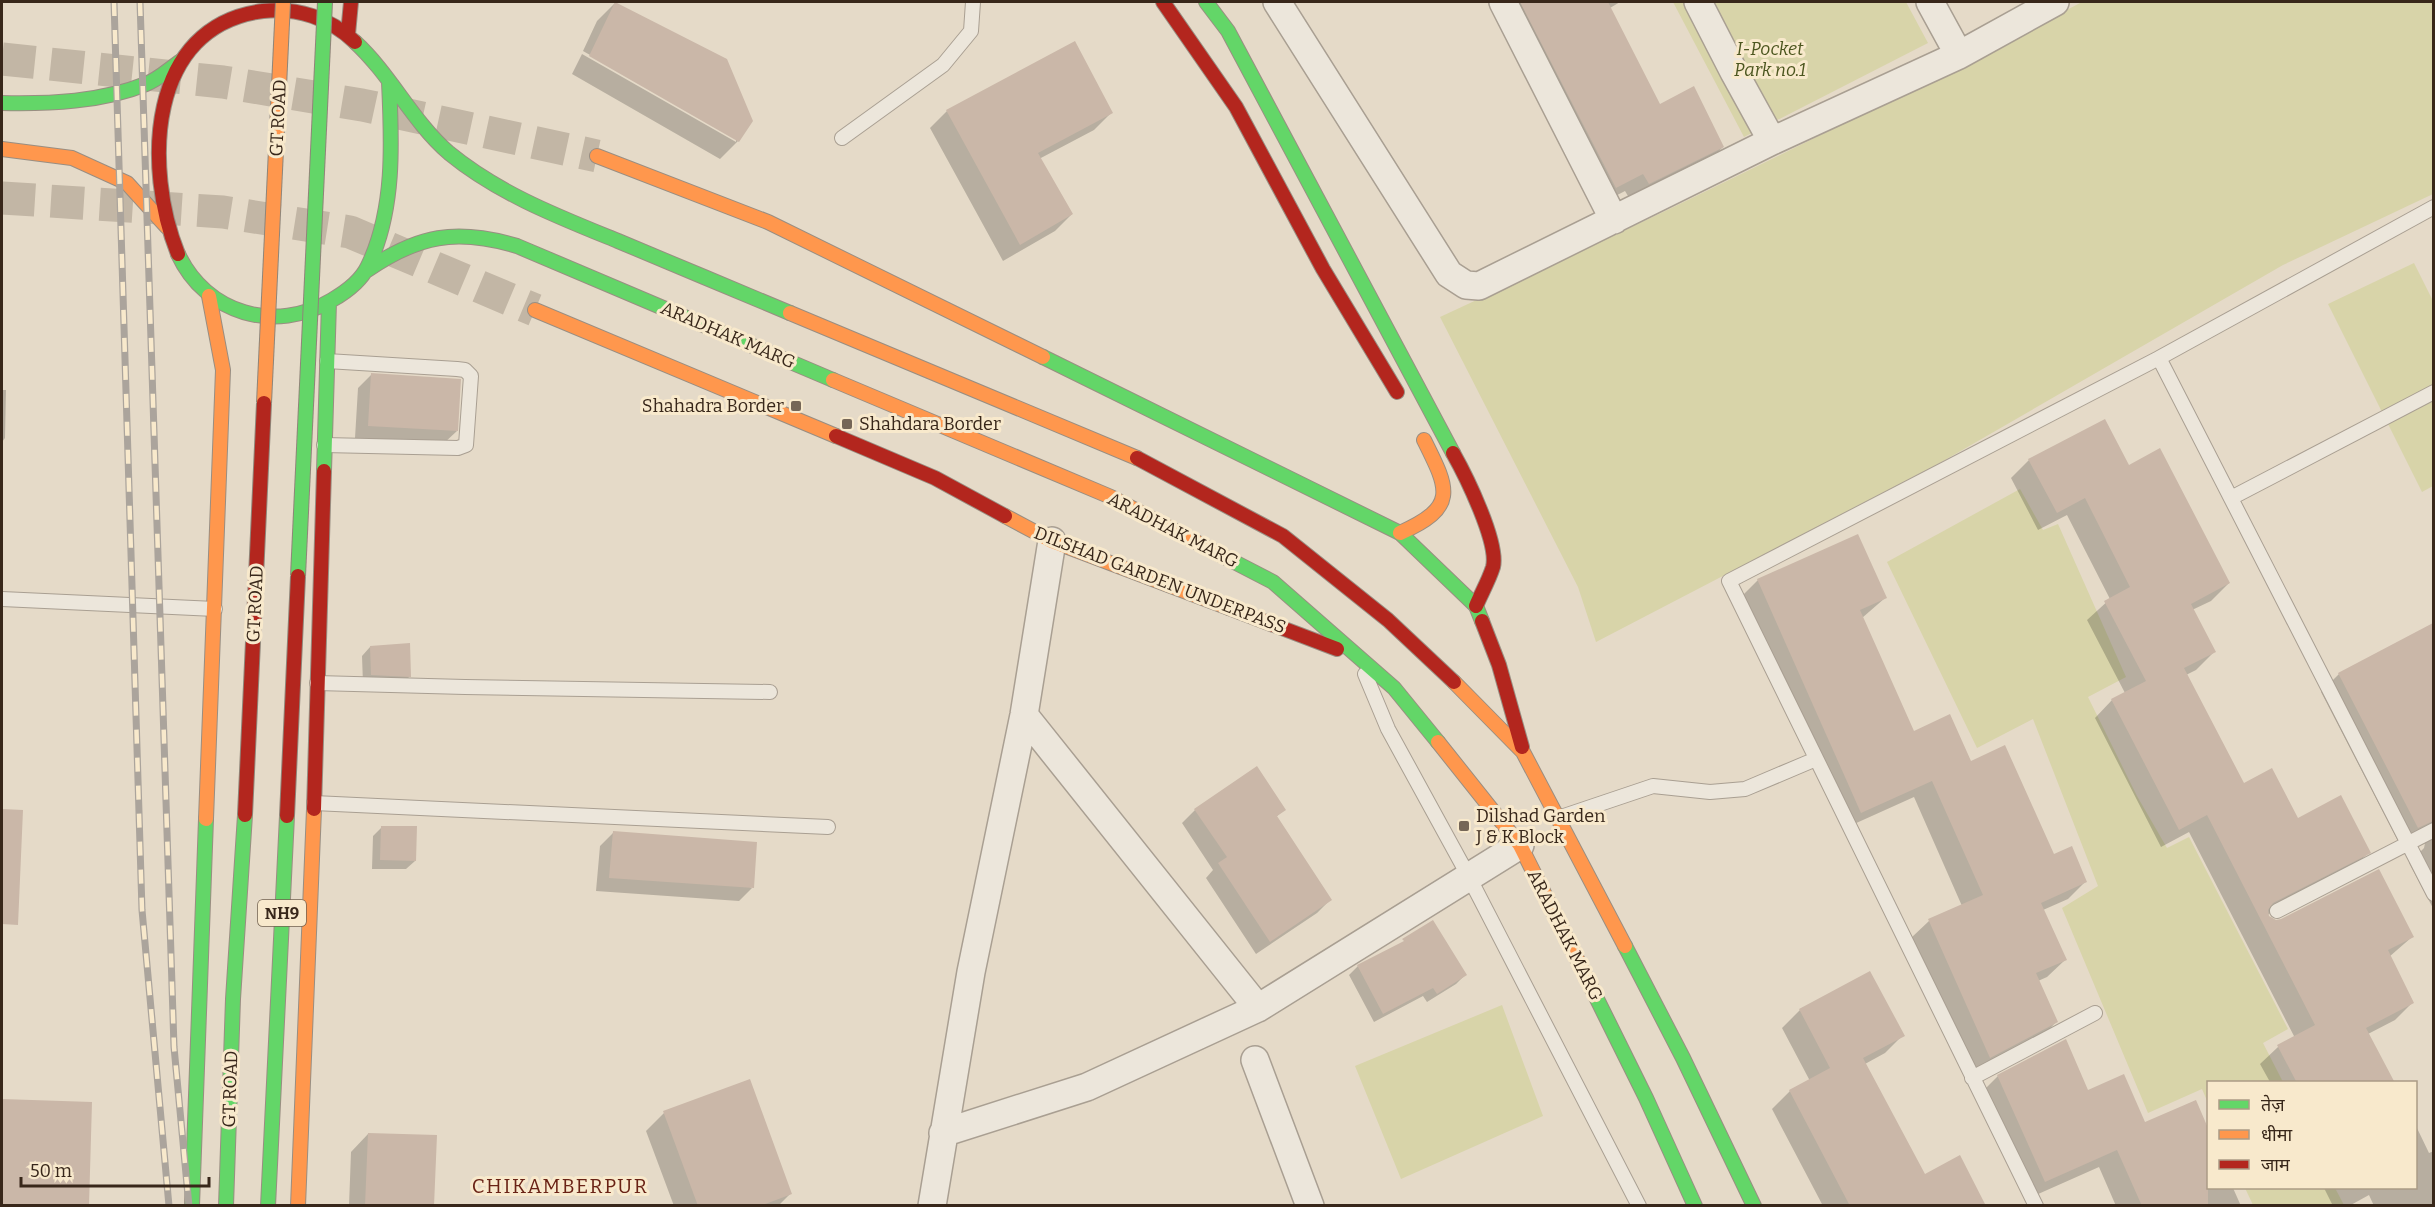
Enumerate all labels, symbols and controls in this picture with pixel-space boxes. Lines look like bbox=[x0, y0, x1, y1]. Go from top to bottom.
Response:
park label: I-Pocket Park no.1 bbox=[1734, 38, 1806, 81]
street label: GT ROAD bbox=[265, 79, 291, 157]
street label: ARADHAK MARG bbox=[657, 297, 799, 373]
place label: Shahadra Border bbox=[642, 395, 784, 417]
marker: Shahadra Border bbox=[789, 399, 803, 413]
place label: Shahdara Border bbox=[859, 413, 1001, 435]
marker: Shahdara Border bbox=[840, 417, 854, 431]
street label: ARADHAK MARG bbox=[1104, 488, 1242, 572]
street label: DILSHAD GARDEN UNDERPASS bbox=[1031, 522, 1289, 638]
street label: GT ROAD bbox=[242, 565, 268, 643]
place label: Dilshad Garden J & K Block bbox=[1475, 805, 1606, 848]
marker: Dilshad Garden J & K Block bbox=[1457, 819, 1471, 833]
street label: ARADHAK MARG bbox=[1523, 866, 1607, 1004]
road number: NH9 bbox=[258, 900, 306, 926]
street label: GT ROAD bbox=[218, 1050, 242, 1128]
legend bbox=[2207, 1081, 2417, 1189]
text: तेज़ bbox=[2261, 1094, 2285, 1116]
text: धीमा bbox=[2261, 1124, 2292, 1146]
scale bar bbox=[21, 1150, 208, 1188]
text: जाम bbox=[2261, 1154, 2291, 1176]
text: 50 m bbox=[30, 1160, 72, 1182]
district label: CHIKAMBERPUR bbox=[472, 1174, 648, 1198]

